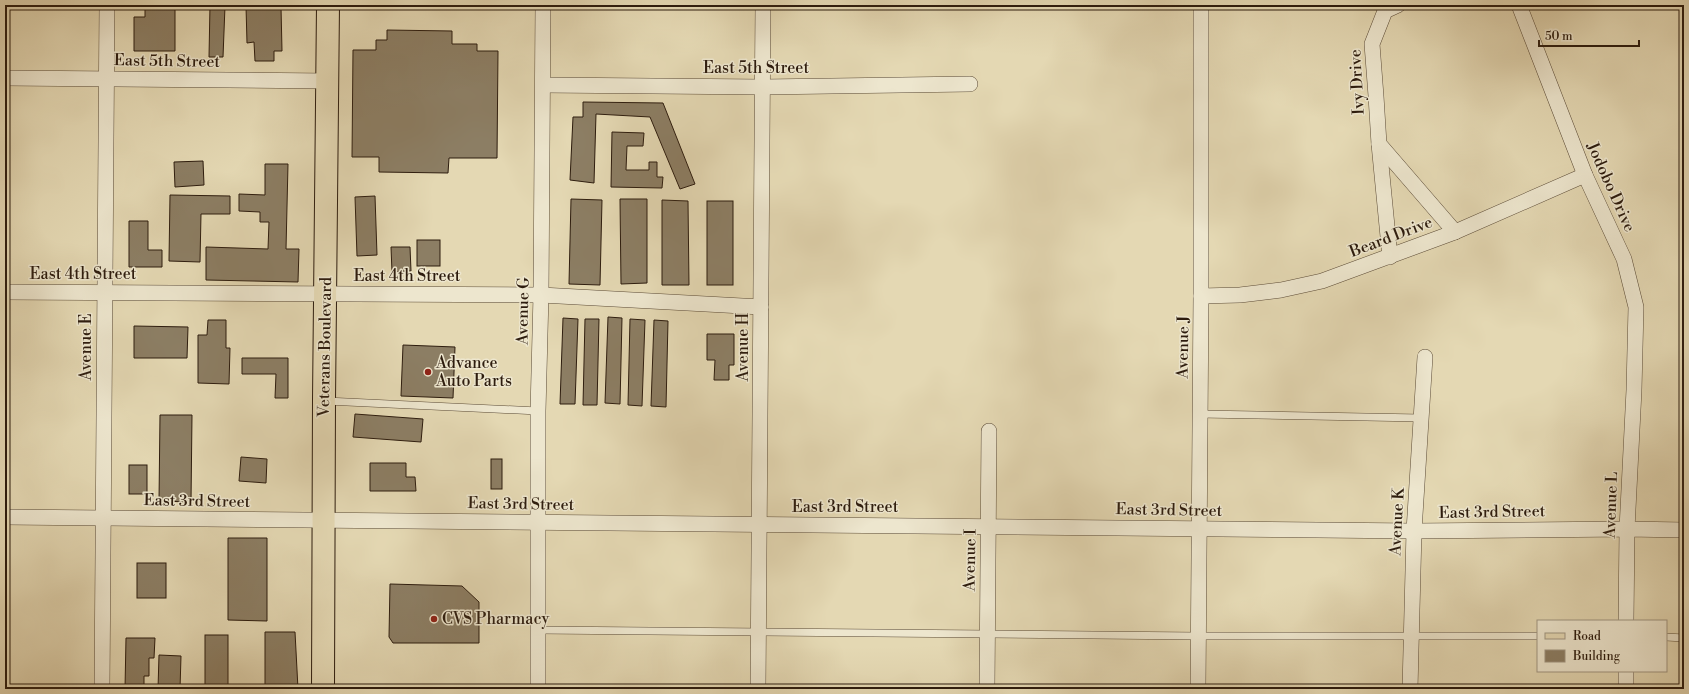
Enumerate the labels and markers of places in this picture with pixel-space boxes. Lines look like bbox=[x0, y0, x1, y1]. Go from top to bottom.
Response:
place label: Advance Auto Parts bbox=[435, 353, 512, 391]
marker: Advance Auto Parts bbox=[423, 367, 433, 377]
place label: CVS Pharmacy bbox=[442, 609, 549, 629]
marker: CVS Pharmacy bbox=[429, 614, 439, 624]

